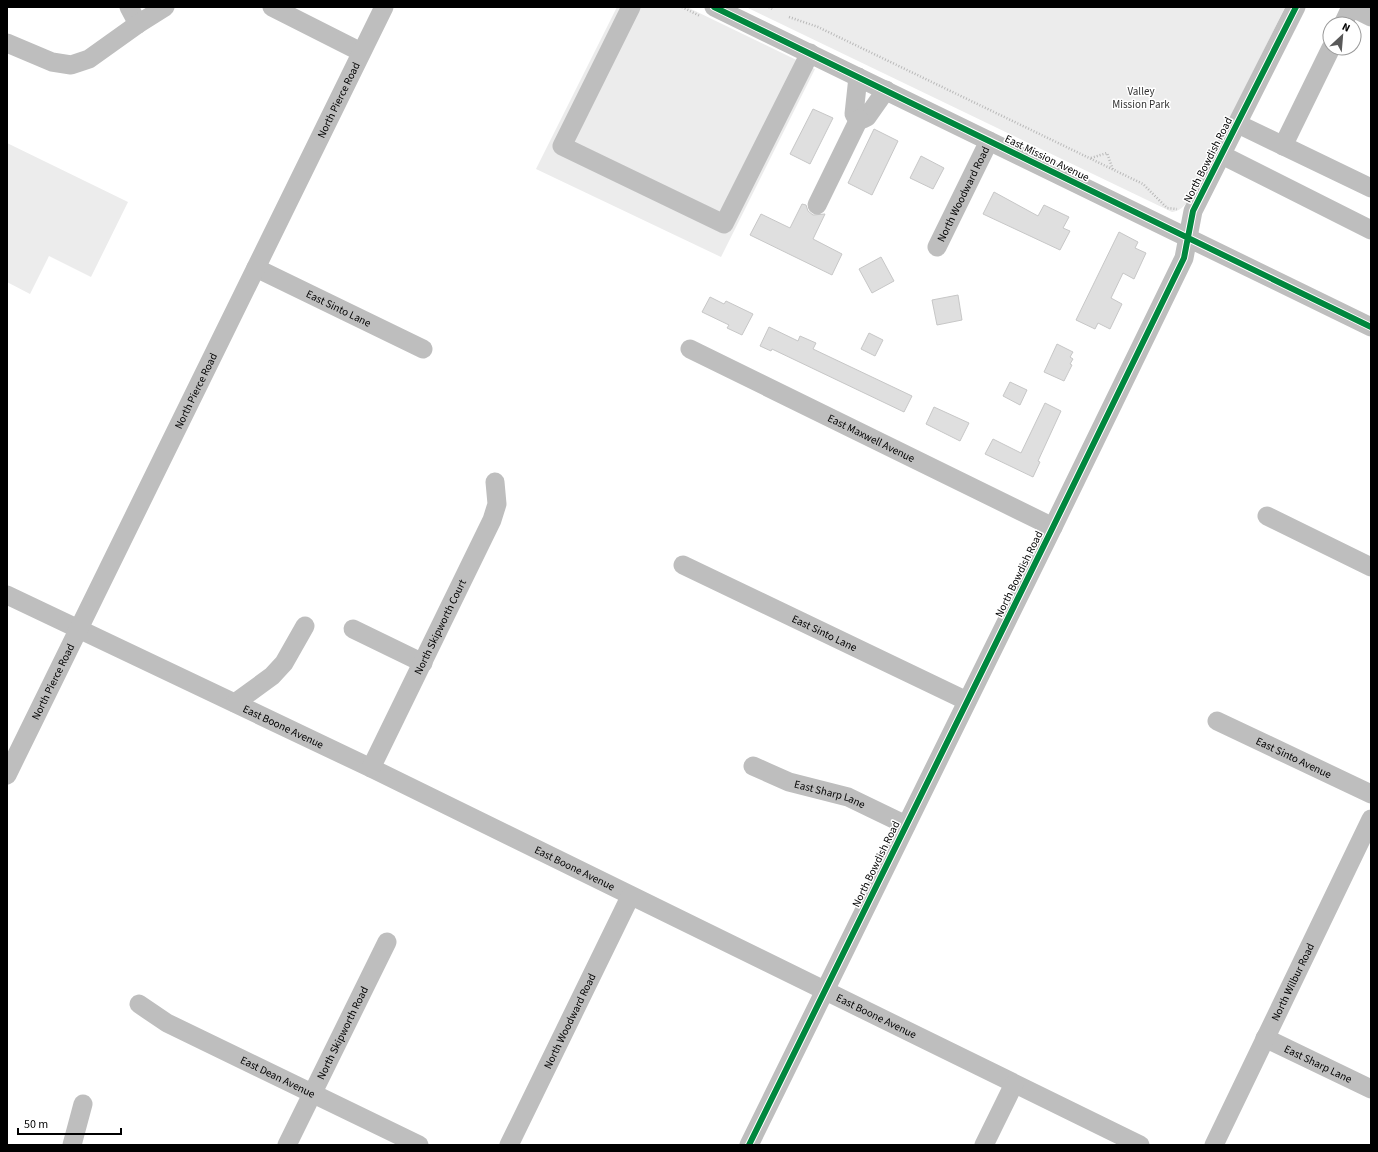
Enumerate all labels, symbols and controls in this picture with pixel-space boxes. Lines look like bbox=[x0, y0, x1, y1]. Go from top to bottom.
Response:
north arrow bbox=[1322, 16, 1362, 56]
text: N bbox=[1340, 19, 1353, 36]
street label: North Pierce Road bbox=[313, 59, 363, 141]
park label: Valley Mission Park bbox=[1112, 84, 1170, 112]
street label: North Bowdish Road bbox=[1180, 115, 1236, 205]
street label: East Mission Avenue bbox=[1002, 131, 1092, 185]
street label: North Woodward Road bbox=[933, 144, 993, 244]
street label: East Sinto Lane bbox=[304, 286, 374, 331]
street label: North Pierce Road bbox=[171, 350, 221, 431]
street label: East Maxwell Avenue bbox=[825, 410, 918, 466]
street label: North Bowdish Road bbox=[992, 528, 1046, 620]
street label: North Skipworth Court bbox=[410, 576, 470, 677]
street label: East Sinto Lane bbox=[790, 611, 860, 655]
street label: North Pierce Road bbox=[28, 641, 78, 722]
street label: East Boone Avenue bbox=[241, 701, 327, 752]
street label: East Sinto Avenue bbox=[1254, 733, 1335, 782]
street label: East Sharp Lane bbox=[793, 776, 868, 812]
street label: North Bowdish Road bbox=[849, 818, 903, 910]
street label: East Boone Avenue bbox=[532, 842, 618, 894]
street label: North Wilbur Road bbox=[1267, 940, 1318, 1023]
street label: North Woodward Road bbox=[540, 971, 599, 1071]
street label: North Skipworth Road bbox=[313, 984, 372, 1082]
street label: East Boone Avenue bbox=[834, 990, 920, 1042]
street label: East Sharp Lane bbox=[1282, 1041, 1355, 1087]
street label: East Dean Avenue bbox=[238, 1052, 318, 1101]
scale bar bbox=[18, 1110, 121, 1136]
text: 50 m bbox=[24, 1116, 48, 1133]

